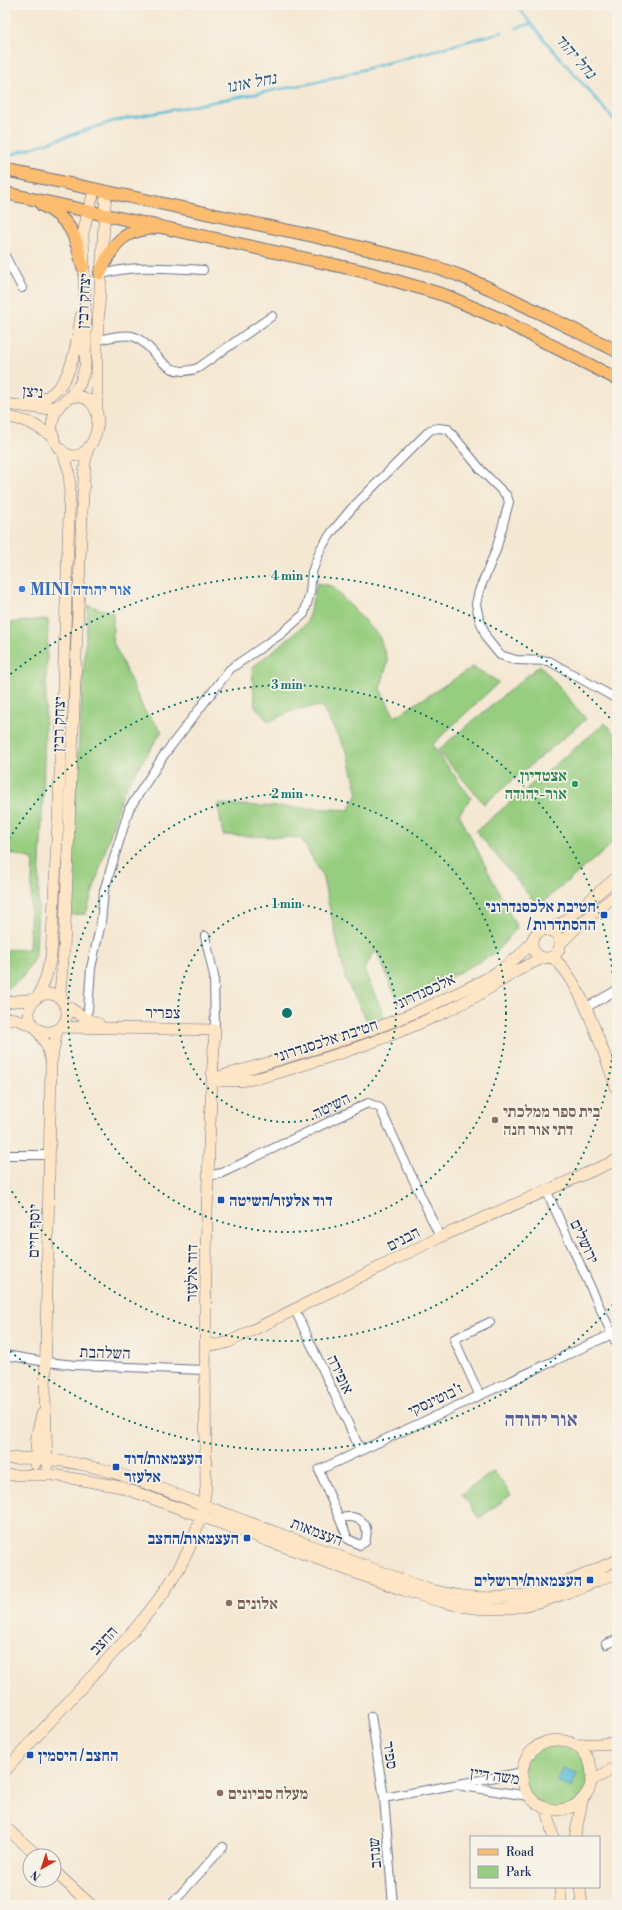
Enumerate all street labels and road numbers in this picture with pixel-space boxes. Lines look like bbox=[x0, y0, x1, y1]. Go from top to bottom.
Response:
street label: יצחק רבין bbox=[73, 273, 95, 329]
street label: ניצן bbox=[22, 381, 44, 403]
street label: יצחק רבין bbox=[48, 696, 70, 752]
street label: אלכסנדרוני bbox=[390, 969, 459, 1015]
street label: צפריר bbox=[145, 1003, 181, 1023]
street label: חטיבת אלכסנדרוני bbox=[272, 1015, 381, 1067]
street label: השיטה bbox=[309, 1088, 354, 1124]
street label: יוסף חיים bbox=[24, 1204, 44, 1258]
street label: ירושלים bbox=[565, 1216, 603, 1267]
street label: הבנים bbox=[384, 1222, 423, 1256]
street label: דוד אלעזר bbox=[181, 1244, 203, 1302]
street label: השלהבת bbox=[79, 1342, 131, 1364]
street label: אופירה bbox=[322, 1352, 358, 1397]
street label: ז'בוטינסקי bbox=[405, 1379, 466, 1421]
street label: העצמאות bbox=[288, 1513, 345, 1551]
street label: החצב bbox=[85, 1622, 122, 1659]
street label: ספיר bbox=[378, 1740, 402, 1770]
street label: משה דיין bbox=[469, 1763, 521, 1789]
street label: שנהב bbox=[364, 1836, 386, 1869]

